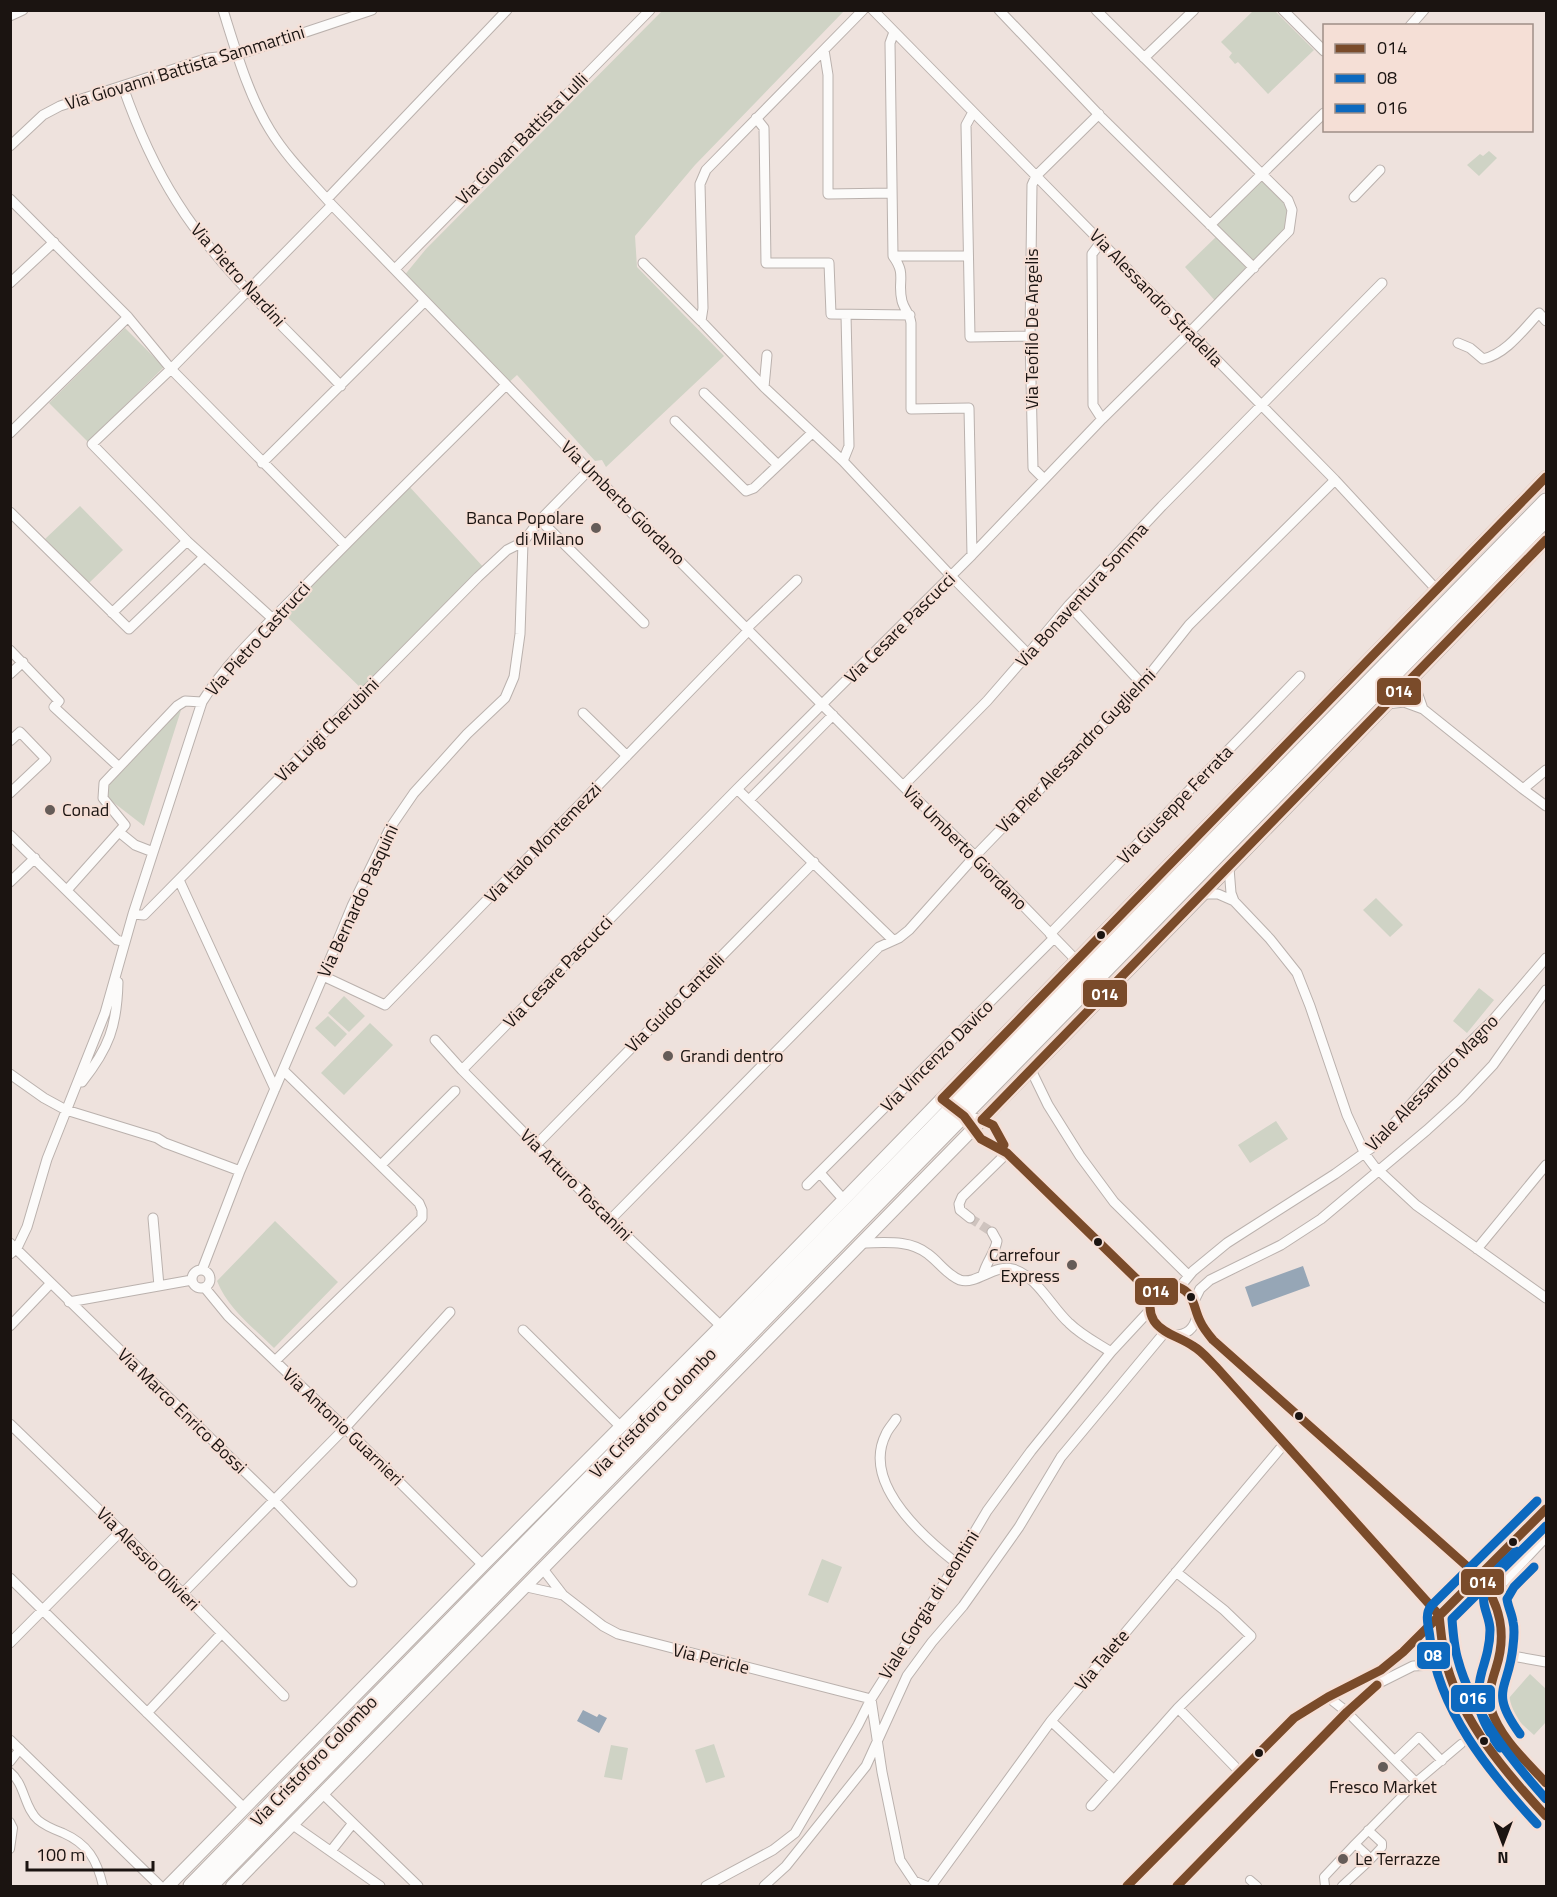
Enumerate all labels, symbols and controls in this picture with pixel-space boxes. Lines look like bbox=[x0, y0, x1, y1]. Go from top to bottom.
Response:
street label: Via Giovanni Battista Sammartini bbox=[62, 18, 308, 117]
legend bbox=[1323, 24, 1533, 132]
text: 014 bbox=[1377, 34, 1407, 61]
text: 08 bbox=[1377, 64, 1397, 91]
street label: Via Giovan Battista Lulli bbox=[449, 66, 594, 211]
text: 016 bbox=[1377, 94, 1407, 121]
street label: Via Pietro Nardini bbox=[184, 217, 292, 332]
street label: Via Alessandro Stradella bbox=[1083, 222, 1230, 373]
street label: Via Teofilo De Angelis bbox=[1018, 248, 1045, 410]
street label: Via Umberto Giordano bbox=[555, 434, 692, 571]
place label: Banca Popolare di Milano bbox=[466, 504, 584, 552]
street label: Via Bonaventura Somma bbox=[1009, 516, 1154, 673]
marker: Banca Popolare di Milano bbox=[589, 521, 603, 535]
street label: Via Cesare Pascucci bbox=[838, 566, 961, 689]
street label: Via Pietro Castrucci bbox=[199, 575, 316, 702]
street label: Via Pier Alessandro Guglielmi bbox=[990, 662, 1162, 839]
street label: Via Luigi Cherubini bbox=[268, 671, 385, 788]
line badge: 014 bbox=[1376, 677, 1422, 706]
text: 014 bbox=[1386, 679, 1412, 703]
street label: Via Giuseppe Ferrata bbox=[1111, 739, 1239, 870]
street label: Via Italo Montemezzi bbox=[478, 776, 608, 909]
street label: Via Umberto Giordano bbox=[897, 779, 1034, 916]
place label: Conad bbox=[62, 796, 109, 823]
marker: Conad bbox=[43, 803, 57, 817]
street label: Via Bernardo Pasquini bbox=[310, 820, 405, 982]
street label: Via Cesare Pascucci bbox=[497, 909, 619, 1034]
unlabelled marker bbox=[1095, 929, 1107, 941]
street label: Via Guido Cantelli bbox=[619, 947, 731, 1059]
line badge: 014 bbox=[1082, 979, 1128, 1008]
text: 014 bbox=[1092, 982, 1118, 1006]
street label: Via Vincenzo Davico bbox=[874, 993, 999, 1118]
street label: Viale Alessandro Magno bbox=[1359, 1008, 1504, 1157]
place label: Grandi dentro bbox=[680, 1042, 784, 1069]
marker: Grandi dentro bbox=[661, 1049, 675, 1063]
street label: Via Arturo Toscanini bbox=[514, 1122, 639, 1247]
unlabelled marker bbox=[1092, 1236, 1104, 1248]
place label: Carrefour Express bbox=[989, 1241, 1060, 1289]
marker: Carrefour Express bbox=[1065, 1258, 1079, 1272]
line badge: 014 bbox=[1134, 1277, 1179, 1306]
text: 014 bbox=[1143, 1279, 1169, 1303]
unlabelled marker bbox=[1185, 1291, 1197, 1303]
street label: Via Cristoforo Colombo bbox=[583, 1341, 722, 1484]
street label: Via Marco Enrico Bossi bbox=[111, 1342, 253, 1480]
street label: Via Antonio Guarnieri bbox=[277, 1362, 410, 1492]
unlabelled marker bbox=[1293, 1410, 1305, 1422]
street label: Via Alessio Olivieri bbox=[90, 1501, 206, 1617]
street label: Viale Gorgia di Leontini bbox=[872, 1525, 985, 1685]
unlabelled marker bbox=[1507, 1536, 1519, 1548]
line badge: 014 bbox=[1460, 1568, 1505, 1596]
text: 014 bbox=[1470, 1570, 1496, 1594]
street label: Via Talete bbox=[1068, 1623, 1135, 1696]
street label: Via Pericle bbox=[670, 1636, 752, 1681]
line badge: 08 bbox=[1416, 1641, 1451, 1670]
text: 08 bbox=[1424, 1643, 1442, 1667]
line badge: 016 bbox=[1450, 1684, 1496, 1713]
text: 016 bbox=[1460, 1686, 1486, 1710]
street label: Via Cristoforo Colombo bbox=[244, 1689, 383, 1832]
unlabelled marker bbox=[1478, 1735, 1490, 1747]
unlabelled marker bbox=[1253, 1747, 1265, 1759]
marker: Fresco Market bbox=[1376, 1760, 1390, 1774]
place label: Fresco Market bbox=[1329, 1773, 1438, 1800]
north arrow bbox=[1473, 1813, 1533, 1873]
scale bar bbox=[27, 1834, 153, 1872]
text: 100 m bbox=[36, 1841, 85, 1868]
place label: Le Terrazze bbox=[1355, 1845, 1440, 1872]
text: N bbox=[1497, 1846, 1509, 1870]
marker: Le Terrazze bbox=[1336, 1852, 1350, 1866]

